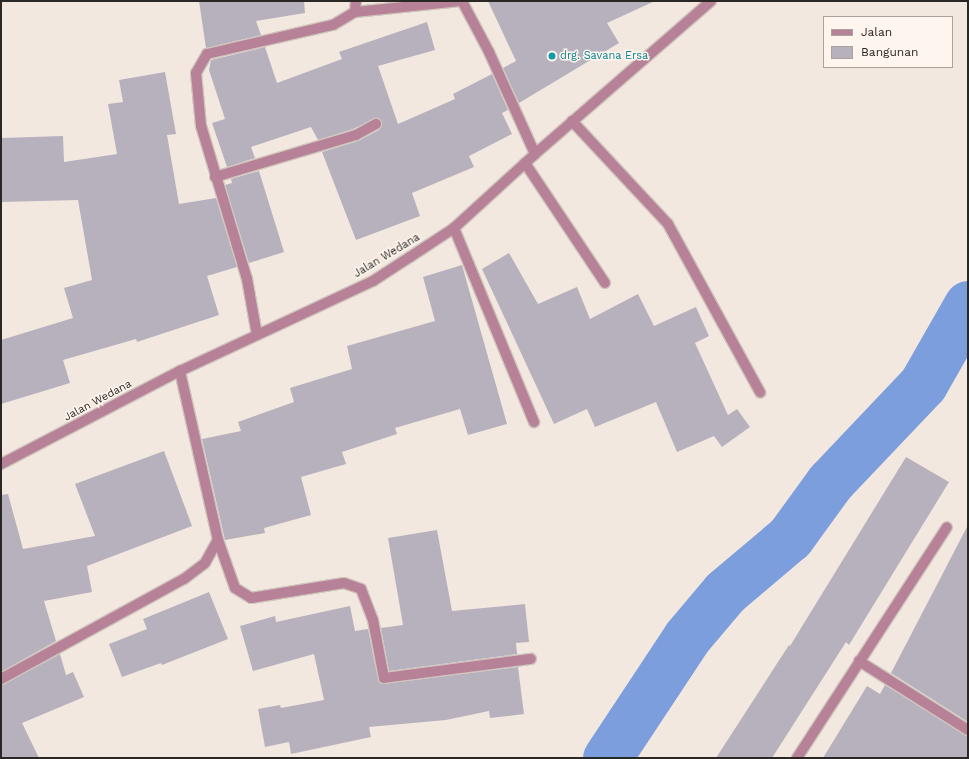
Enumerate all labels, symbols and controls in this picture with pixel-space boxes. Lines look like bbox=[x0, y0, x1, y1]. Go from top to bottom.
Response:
legend bbox=[823, 16, 953, 68]
text: Jalan bbox=[861, 25, 892, 39]
text: Bangunan bbox=[861, 45, 919, 59]
place label: drg. Savana Ersa bbox=[560, 49, 649, 63]
marker: drg. Savana Ersa bbox=[547, 51, 557, 61]
street label: Jalan Wedana bbox=[351, 231, 423, 281]
street label: Jalan Wedana bbox=[62, 378, 134, 424]

